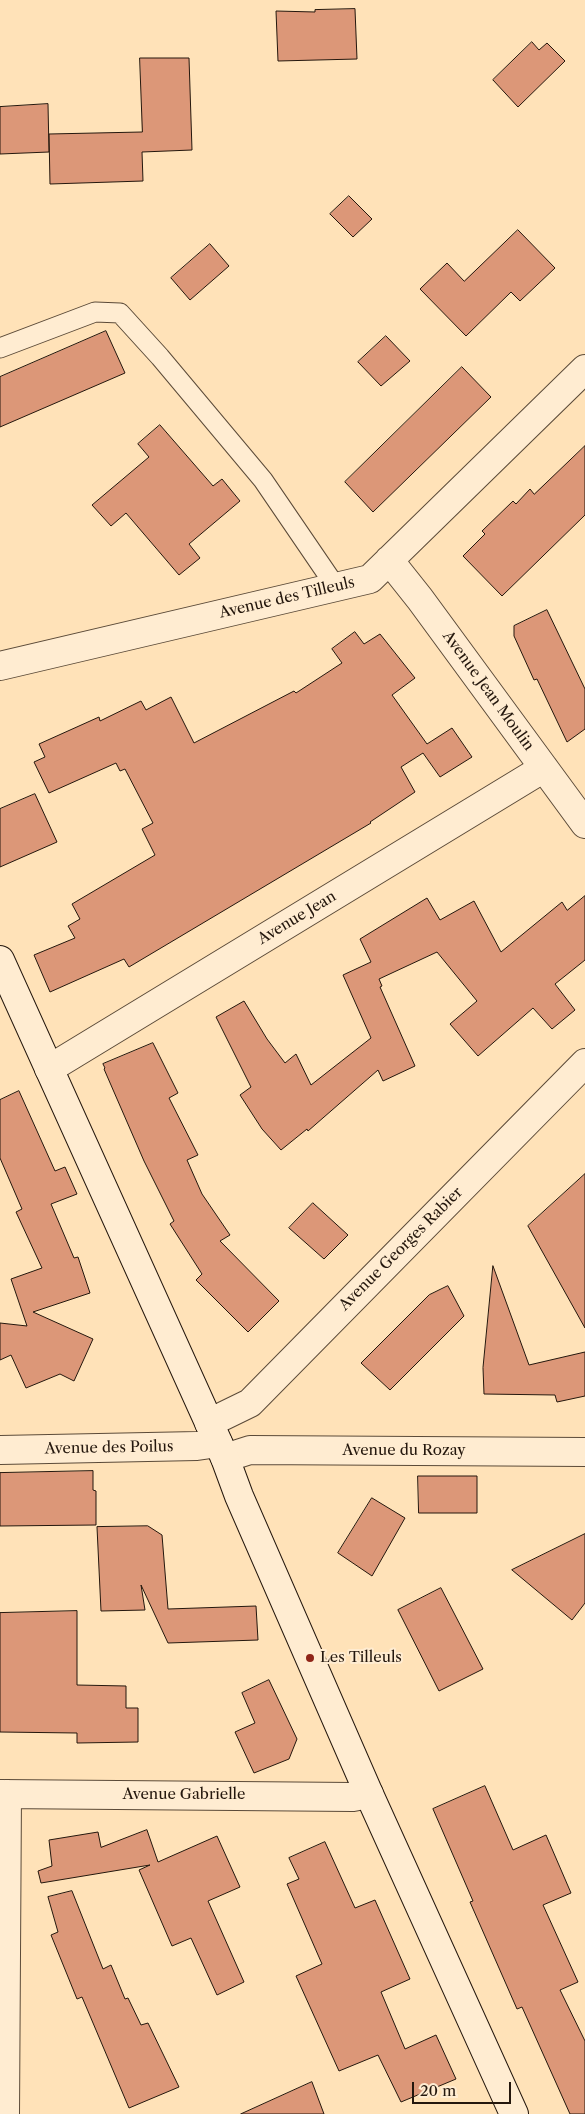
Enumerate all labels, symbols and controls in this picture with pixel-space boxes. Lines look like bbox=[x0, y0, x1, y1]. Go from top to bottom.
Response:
street label: Avenue des Tilleuls bbox=[218, 574, 356, 622]
street label: Avenue Jean Moulin bbox=[438, 628, 538, 754]
street label: Avenue Jean bbox=[255, 888, 339, 948]
street label: Avenue Georges Rabier bbox=[336, 1184, 466, 1314]
street label: Avenue des Poilus bbox=[44, 1438, 174, 1458]
street label: Avenue du Rozay bbox=[342, 1442, 466, 1460]
place label: Les Tilleuls bbox=[320, 1649, 402, 1667]
marker: Les Tilleuls bbox=[304, 1652, 316, 1664]
street label: Avenue Gabrielle bbox=[123, 1786, 245, 1804]
scale bar bbox=[415, 2072, 514, 2104]
text: 20 m bbox=[420, 2081, 456, 2100]

